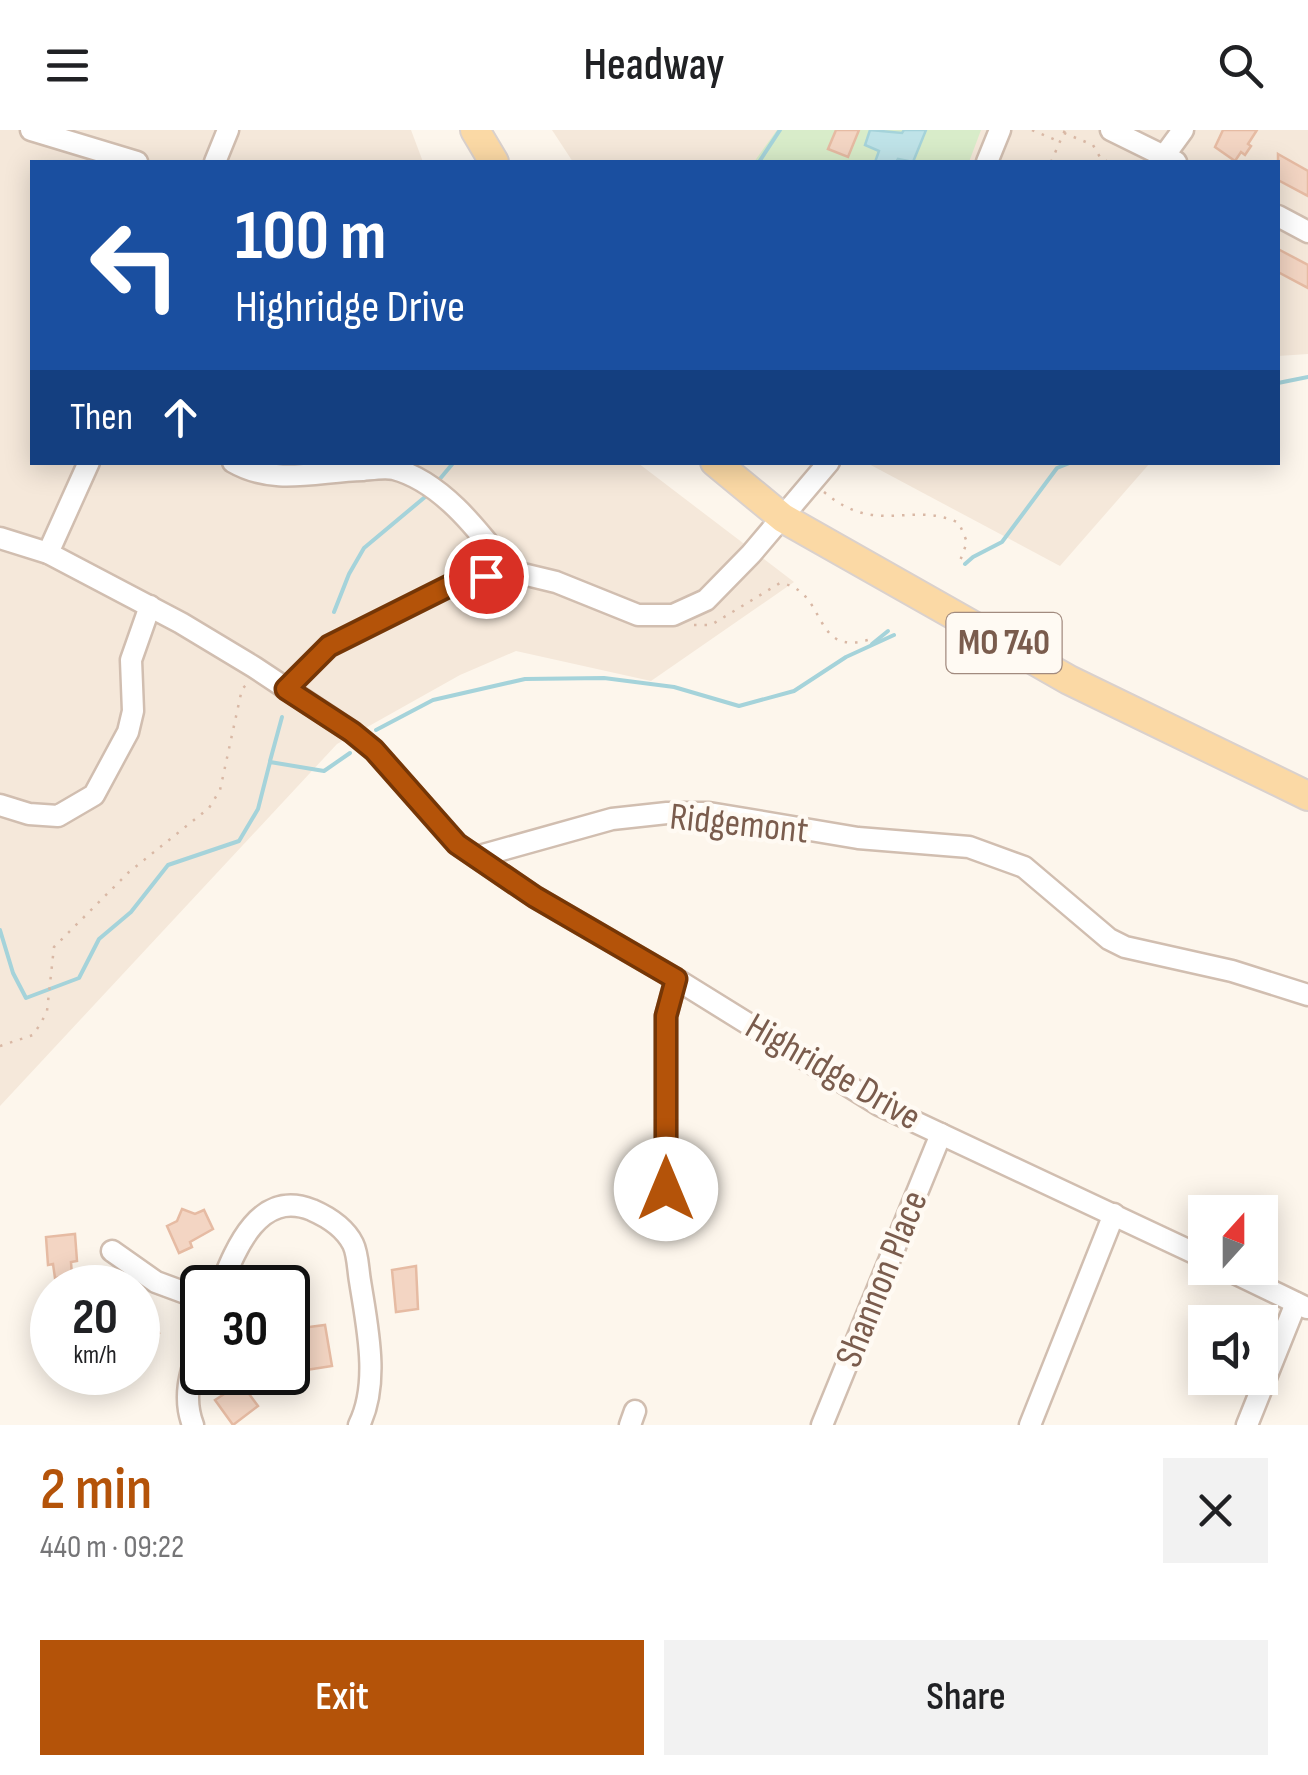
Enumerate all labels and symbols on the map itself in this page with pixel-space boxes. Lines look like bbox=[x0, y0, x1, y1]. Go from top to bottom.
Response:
pin bbox=[444, 534, 529, 619]
road number: MO 740 bbox=[946, 613, 1062, 673]
street label: Ridgemont bbox=[668, 794, 810, 854]
street label: Highridge Drive bbox=[738, 1004, 928, 1140]
position arrow bbox=[614, 1137, 718, 1241]
street label: Shannon Place bbox=[826, 1184, 938, 1374]
north arrow bbox=[1188, 1195, 1278, 1285]
speed limit sign: 30 bbox=[180, 1265, 310, 1395]

